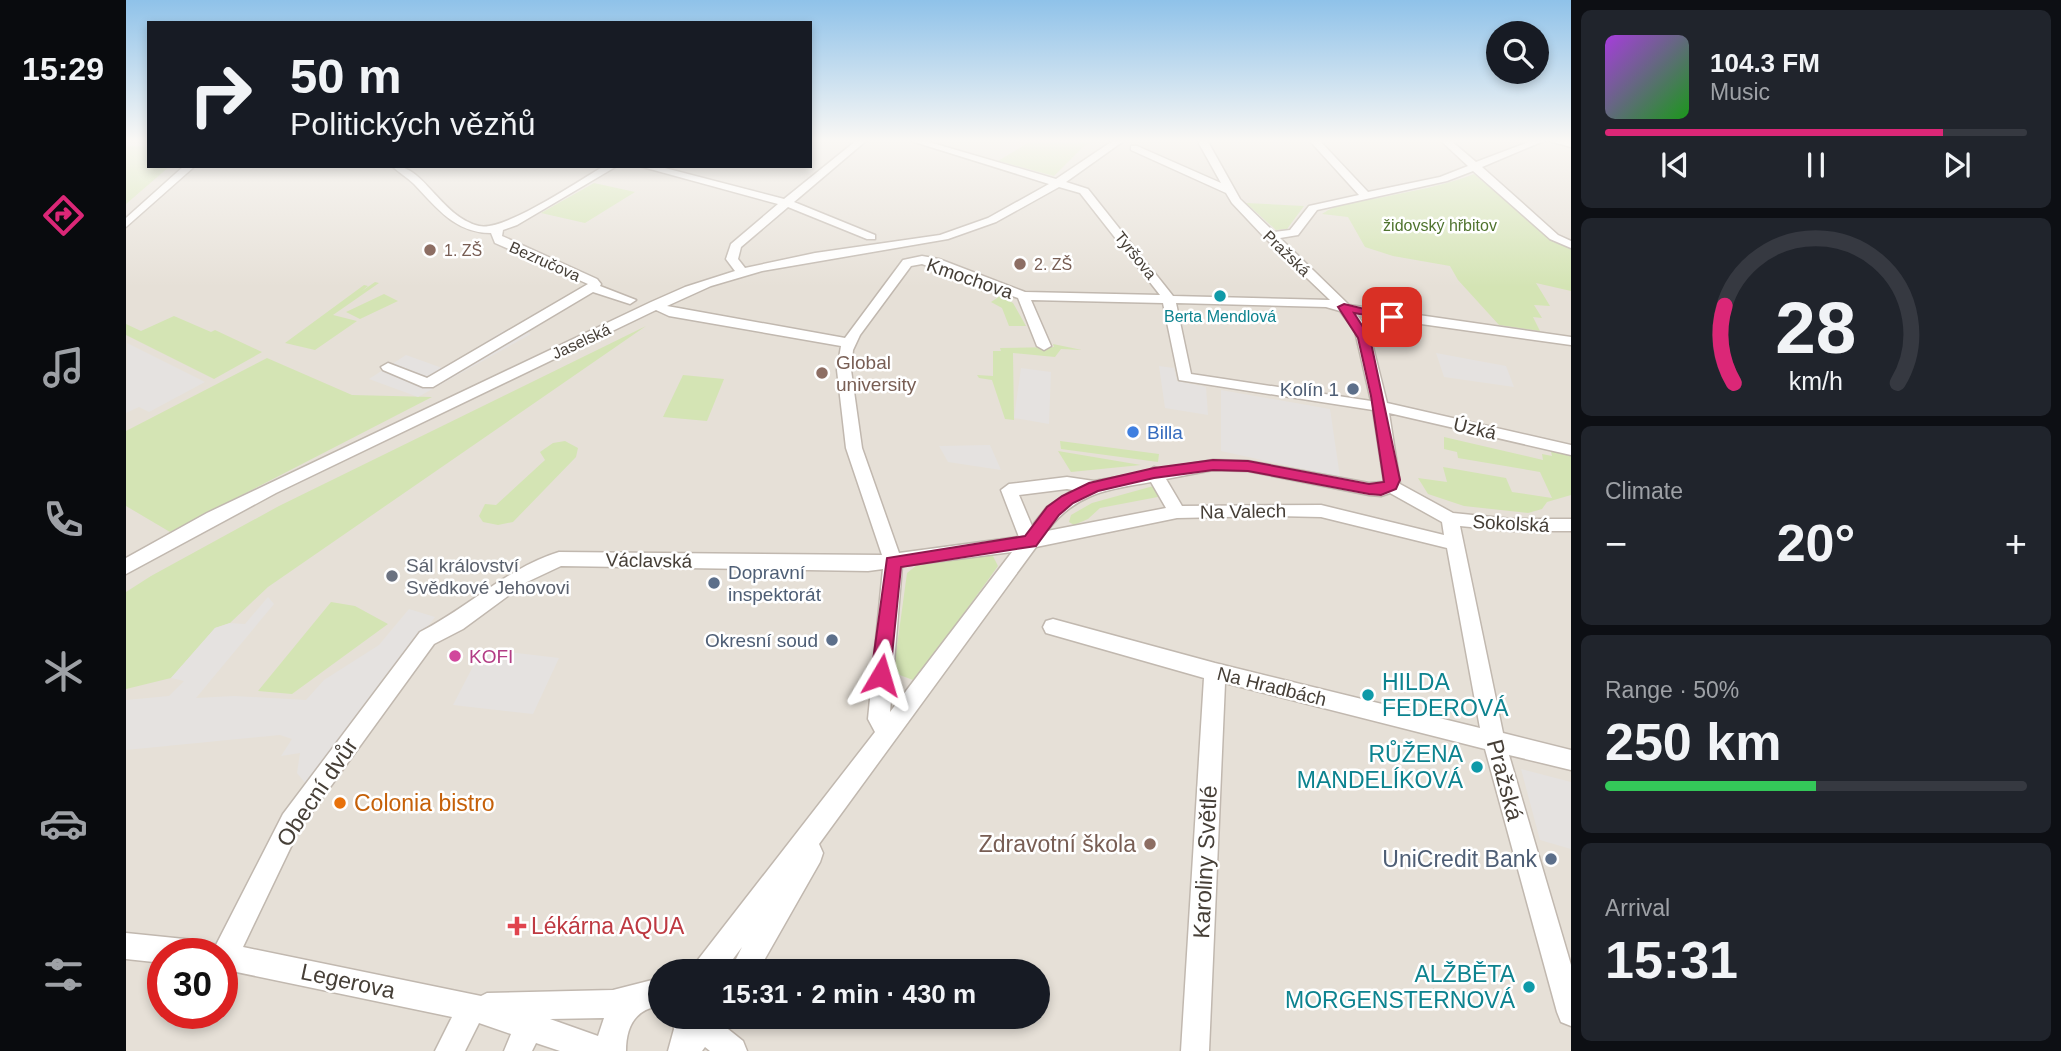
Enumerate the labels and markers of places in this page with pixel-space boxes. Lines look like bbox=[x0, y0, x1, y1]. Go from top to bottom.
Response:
place label: 1. ZŠ bbox=[444, 241, 482, 259]
marker: 1. ZŠ bbox=[422, 242, 438, 258]
place label: 2. ZŠ bbox=[1034, 255, 1072, 273]
marker: 2. ZŠ bbox=[1012, 256, 1028, 272]
pin bbox=[1362, 287, 1422, 347]
marker: Berta Mendlová bbox=[1212, 288, 1228, 304]
place label: Berta Mendlová bbox=[1164, 308, 1276, 325]
place label: Global university bbox=[836, 352, 917, 395]
marker: Global university bbox=[814, 365, 830, 381]
place label: Kolín 1 bbox=[1280, 379, 1339, 400]
marker: Kolín 1 bbox=[1345, 381, 1361, 397]
place label: Billa bbox=[1147, 422, 1183, 443]
marker: Billa bbox=[1125, 424, 1141, 440]
place label: Sál království Svědkové Jehovovi bbox=[406, 555, 570, 598]
place label: Dopravní inspektorát bbox=[728, 562, 822, 605]
marker: Sál království Svědkové Jehovovi bbox=[384, 568, 400, 584]
marker: Dopravní inspektorát bbox=[706, 575, 722, 591]
place label: Okresní soud bbox=[705, 630, 818, 651]
marker: Okresní soud bbox=[824, 632, 840, 648]
place label: KOFI bbox=[469, 646, 513, 667]
marker: KOFI bbox=[447, 648, 463, 664]
place label: HILDA FEDEROVÁ bbox=[1382, 669, 1509, 721]
marker: HILDA FEDEROVÁ bbox=[1360, 687, 1376, 703]
place label: RŮŽENA MANDELÍKOVÁ bbox=[1297, 739, 1464, 793]
marker: RŮŽENA MANDELÍKOVÁ bbox=[1469, 759, 1485, 775]
place label: Colonia bistro bbox=[354, 790, 495, 816]
marker: Colonia bistro bbox=[332, 795, 348, 811]
place label: Zdravotní škola bbox=[979, 831, 1136, 857]
marker: Zdravotní škola bbox=[1142, 836, 1158, 852]
place label: UniCredit Bank bbox=[1382, 846, 1537, 872]
marker: UniCredit Bank bbox=[1543, 851, 1559, 867]
place label: Lékárna AQUA bbox=[531, 913, 685, 939]
marker: Lékárna AQUA bbox=[509, 918, 525, 934]
place label: ALŽBĚTA MORGENSTERNOVÁ bbox=[1285, 961, 1516, 1013]
marker: ALŽBĚTA MORGENSTERNOVÁ bbox=[1521, 979, 1537, 995]

